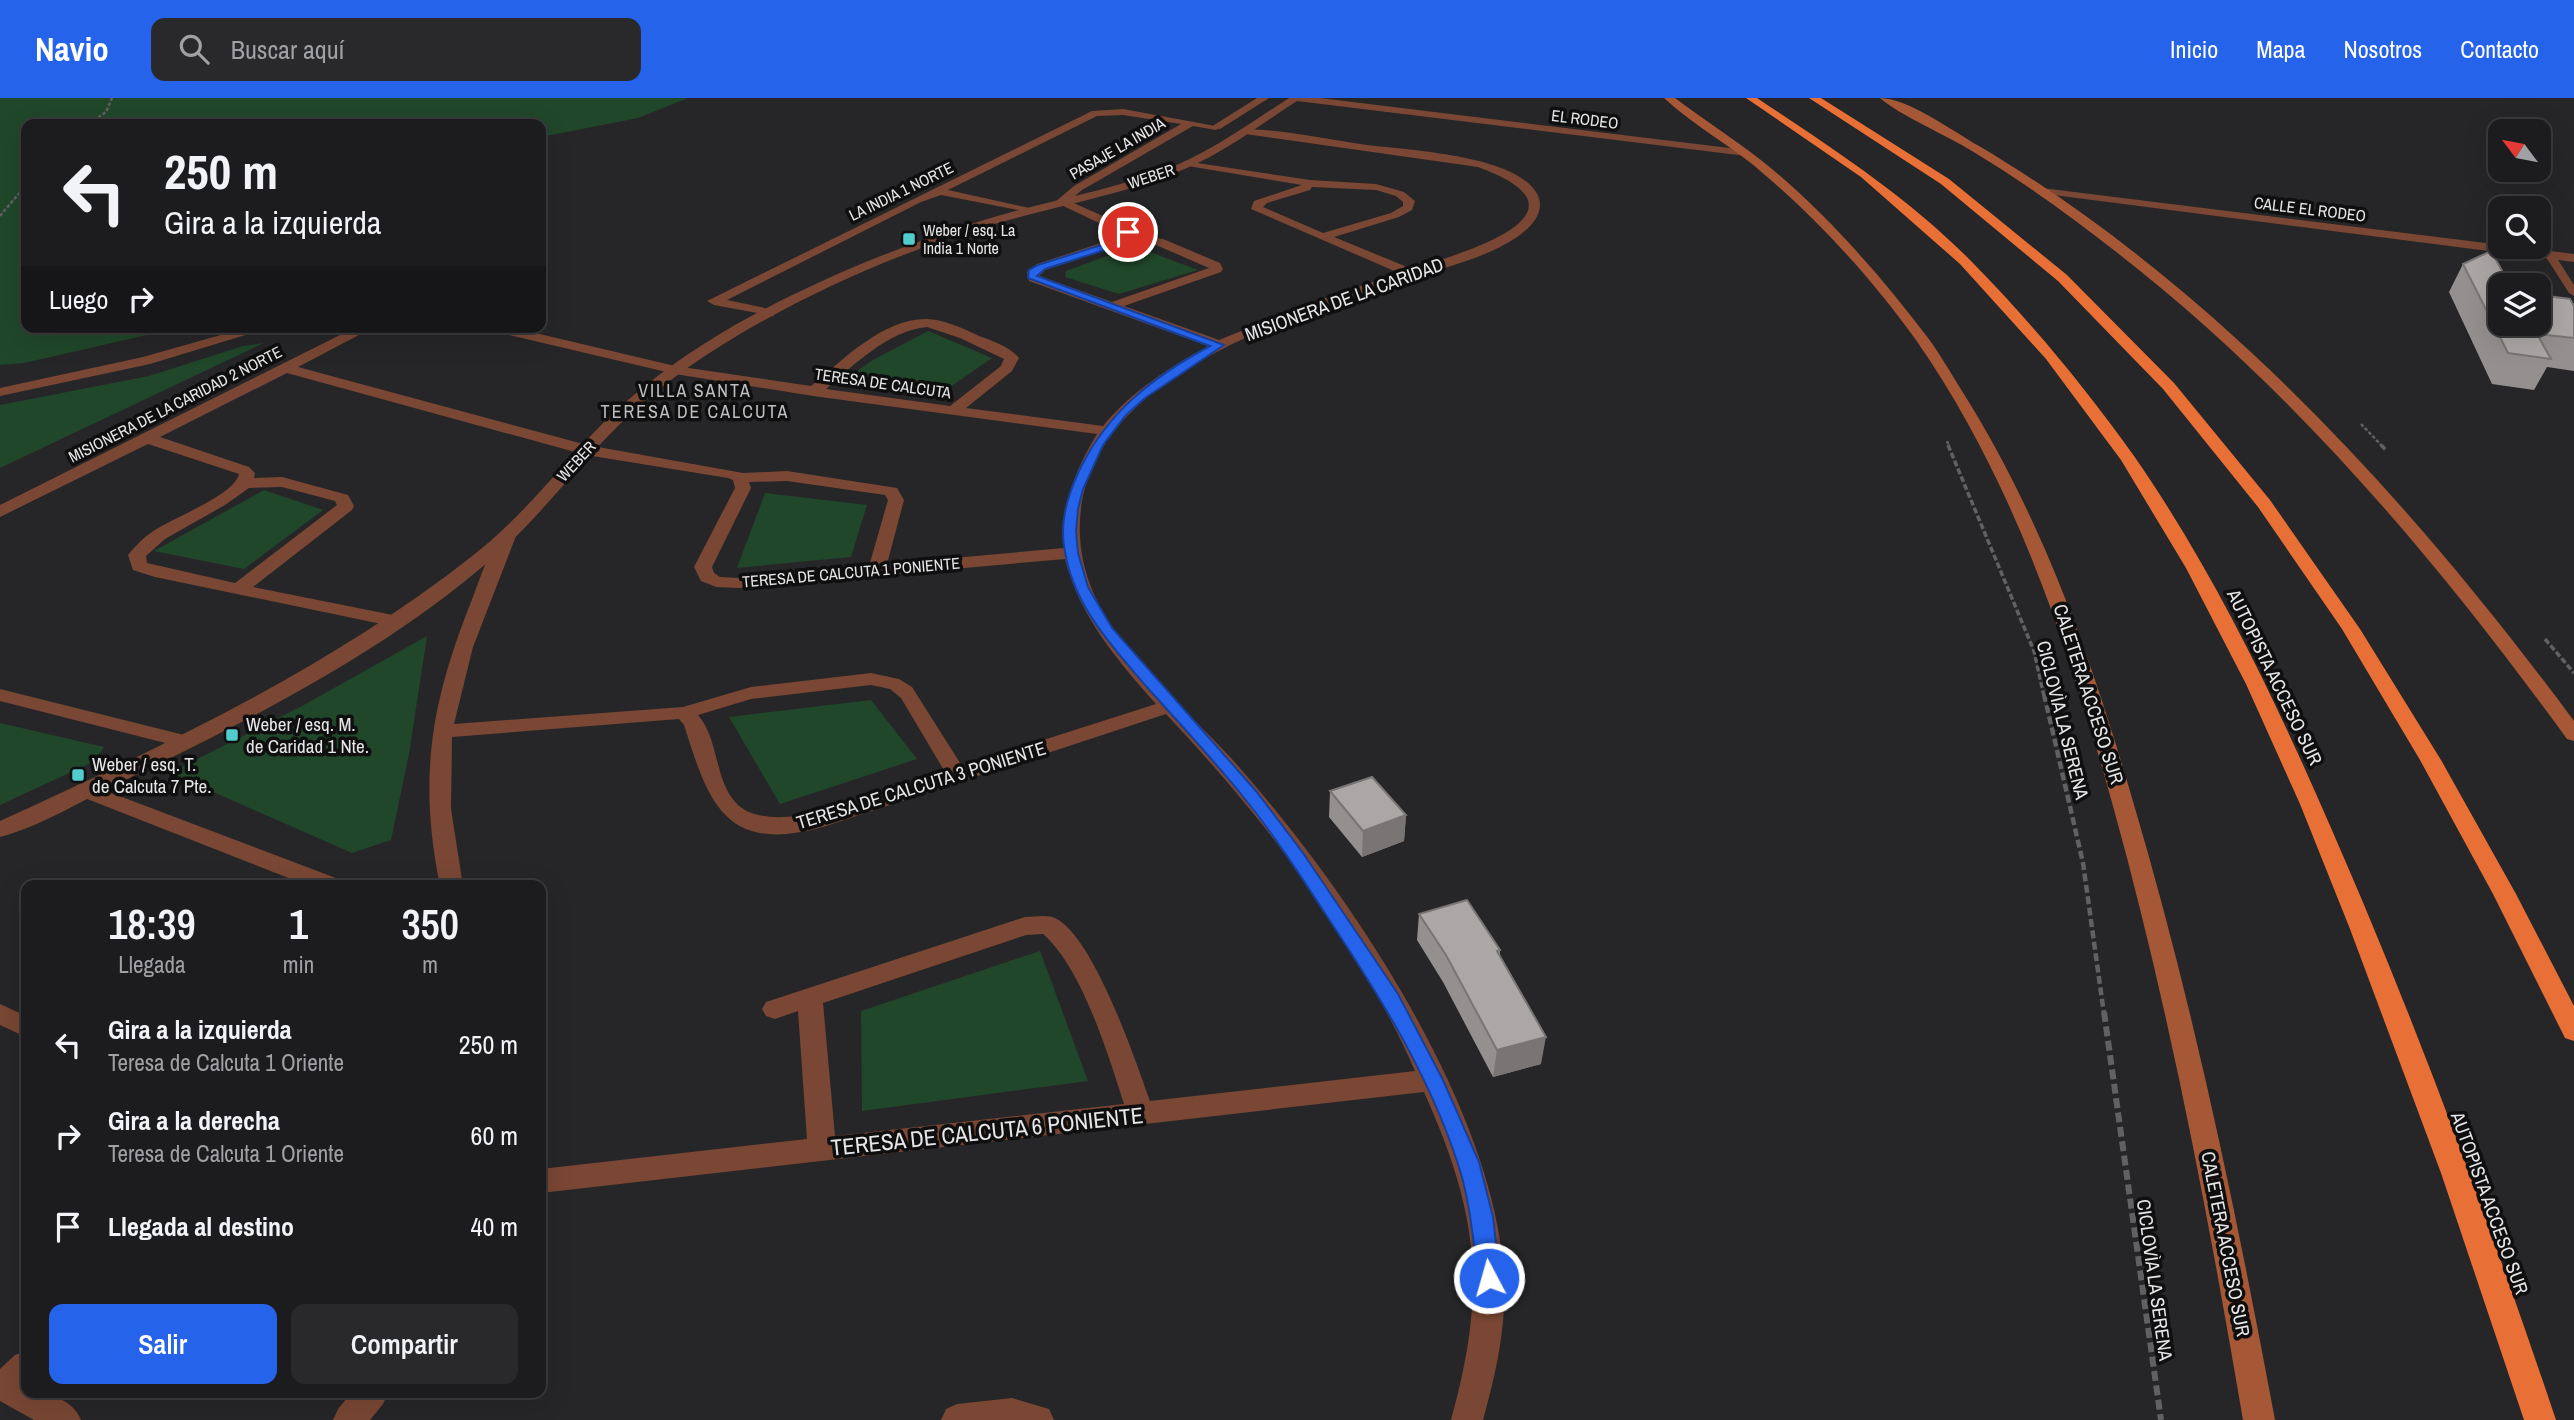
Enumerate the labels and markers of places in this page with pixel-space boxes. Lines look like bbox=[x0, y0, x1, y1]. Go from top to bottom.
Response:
pin bbox=[1098, 202, 1158, 262]
place label: Weber / esq. La India 1 Norte bbox=[923, 219, 1016, 259]
marker: Weber / esq. La India 1 Norte bbox=[901, 231, 917, 247]
place label: Weber / esq. M. de Caridad 1 Nte. bbox=[246, 711, 369, 759]
marker: Weber / esq. M. de Caridad 1 Nte. bbox=[224, 727, 240, 743]
place label: Weber / esq. T. de Calcuta 7 Pte. bbox=[92, 751, 212, 799]
marker: Weber / esq. T. de Calcuta 7 Pte. bbox=[70, 767, 86, 783]

